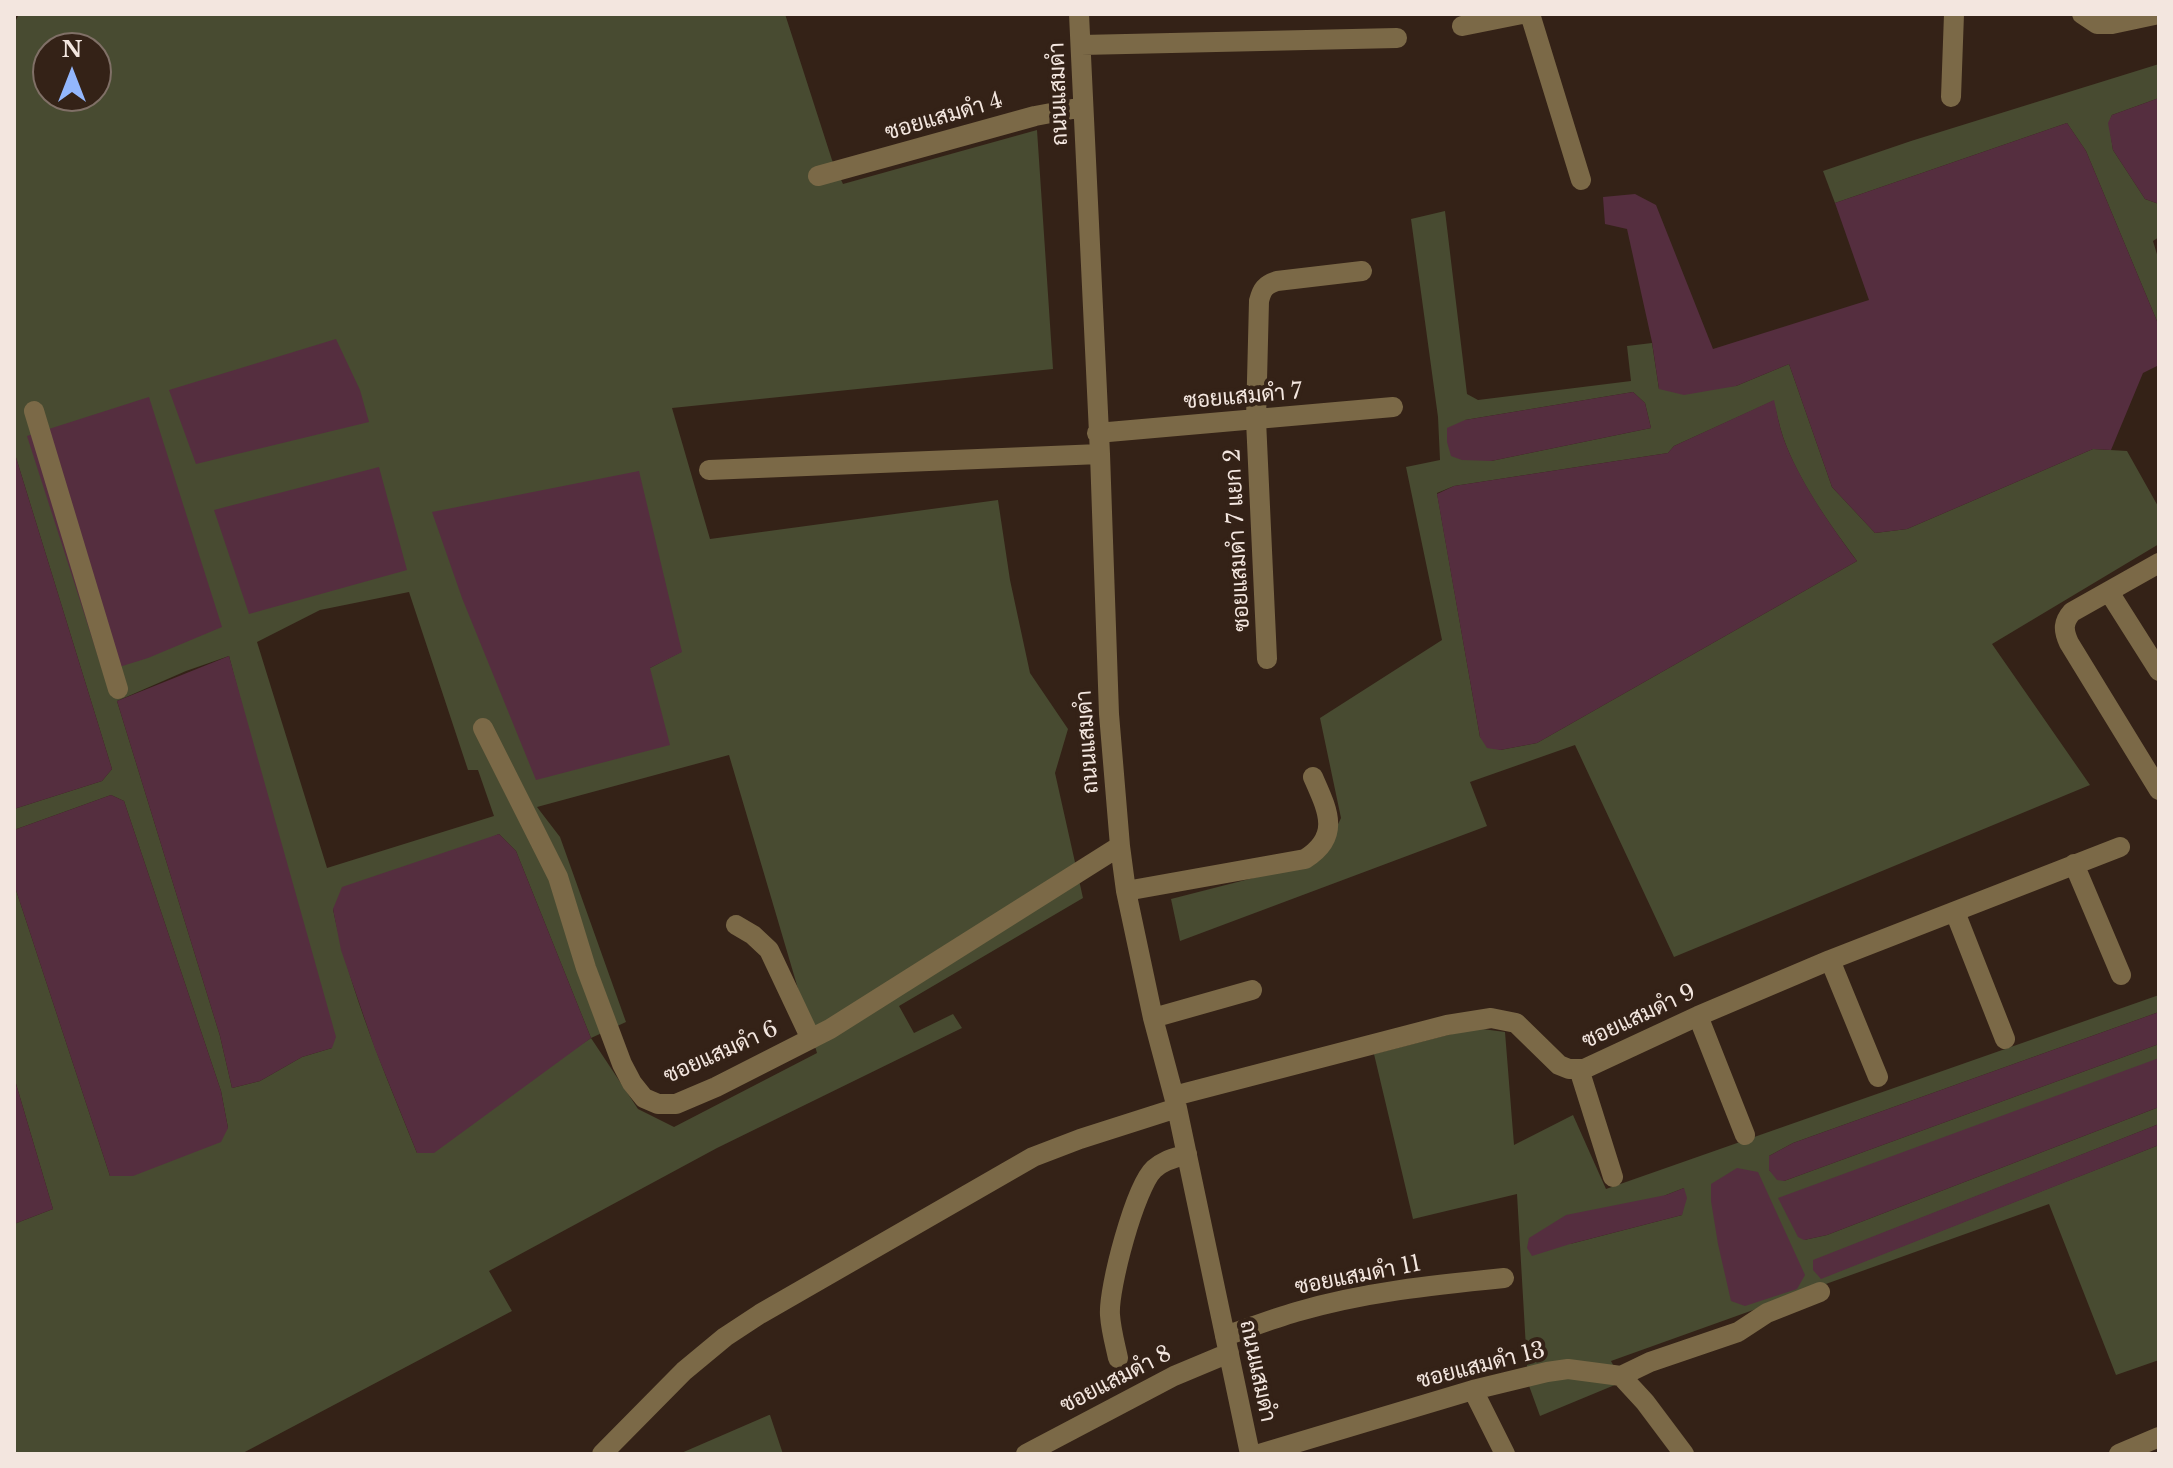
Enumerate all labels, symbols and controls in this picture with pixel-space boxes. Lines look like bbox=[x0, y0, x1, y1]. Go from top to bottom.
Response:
north arrow bbox=[32, 32, 112, 112]
text: N bbox=[62, 36, 82, 63]
street label: ถนนแสมดำ bbox=[1044, 42, 1074, 146]
street label: ซอยแสมดำ 4 bbox=[882, 88, 1006, 146]
street label: ซอยแสมดำ 7 bbox=[1183, 379, 1303, 415]
street label: ซอยแสมดำ 7 แยก 2 bbox=[1220, 448, 1256, 632]
street label: ถนนแสมดำ bbox=[1071, 689, 1105, 795]
street label: ซอยแสมดำ 9 bbox=[1578, 979, 1700, 1055]
street label: ซอยแสมดำ 6 bbox=[660, 1016, 782, 1090]
street label: ซอยแสมดำ 11 bbox=[1293, 1251, 1423, 1301]
street label: ถนนแสมดำ bbox=[1233, 1318, 1281, 1424]
street label: ซอยแสมดำ 13 bbox=[1414, 1337, 1548, 1395]
street label: ซอยแสมดำ 8 bbox=[1056, 1341, 1176, 1419]

